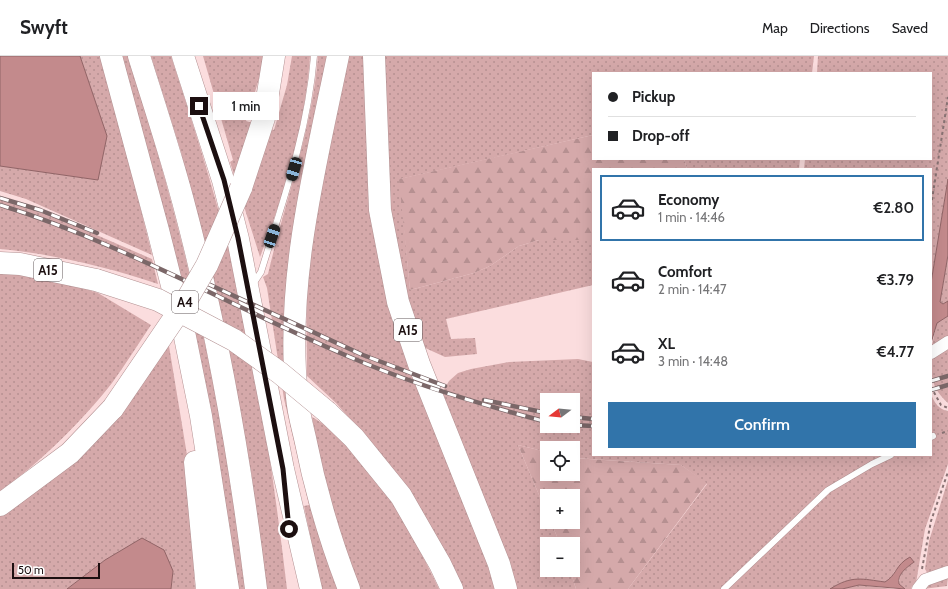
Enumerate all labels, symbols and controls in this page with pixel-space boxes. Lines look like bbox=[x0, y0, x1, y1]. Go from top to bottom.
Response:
text: Swyft bbox=[20, 16, 68, 39]
text: Map bbox=[762, 19, 788, 37]
text: Directions bbox=[810, 19, 870, 37]
text: Saved bbox=[892, 19, 928, 37]
text: Pickup bbox=[632, 88, 675, 106]
callout: 1 min bbox=[213, 92, 279, 120]
route end bbox=[190, 97, 208, 115]
text: 1 min bbox=[231, 98, 261, 114]
text: Drop-off bbox=[632, 127, 690, 145]
car bbox=[285, 156, 303, 182]
icon: car bbox=[610, 190, 646, 226]
text: Economy bbox=[658, 191, 719, 209]
text: €2.80 bbox=[874, 199, 914, 217]
text: 1 min · 14:46 bbox=[658, 209, 725, 225]
car bbox=[262, 223, 282, 249]
road number: A15 bbox=[34, 259, 62, 281]
icon: car bbox=[610, 262, 646, 298]
text: Comfort bbox=[658, 263, 712, 281]
text: €3.79 bbox=[877, 271, 914, 289]
text: 2 min · 14:47 bbox=[658, 281, 727, 297]
road number: A4 bbox=[172, 291, 198, 313]
road number: A15 bbox=[394, 319, 422, 341]
icon: car bbox=[610, 334, 646, 370]
text: XL bbox=[658, 335, 675, 353]
text: €4.77 bbox=[877, 343, 914, 361]
text: 3 min · 14:48 bbox=[658, 353, 728, 369]
north arrow bbox=[540, 393, 580, 433]
map controls bbox=[540, 393, 580, 577]
button: Confirm bbox=[608, 402, 916, 448]
button: locate bbox=[540, 441, 580, 481]
button: + bbox=[540, 489, 580, 529]
route start bbox=[280, 520, 298, 538]
button: − bbox=[540, 537, 580, 577]
scale bar bbox=[12, 561, 100, 580]
text: 50 m bbox=[18, 563, 44, 577]

